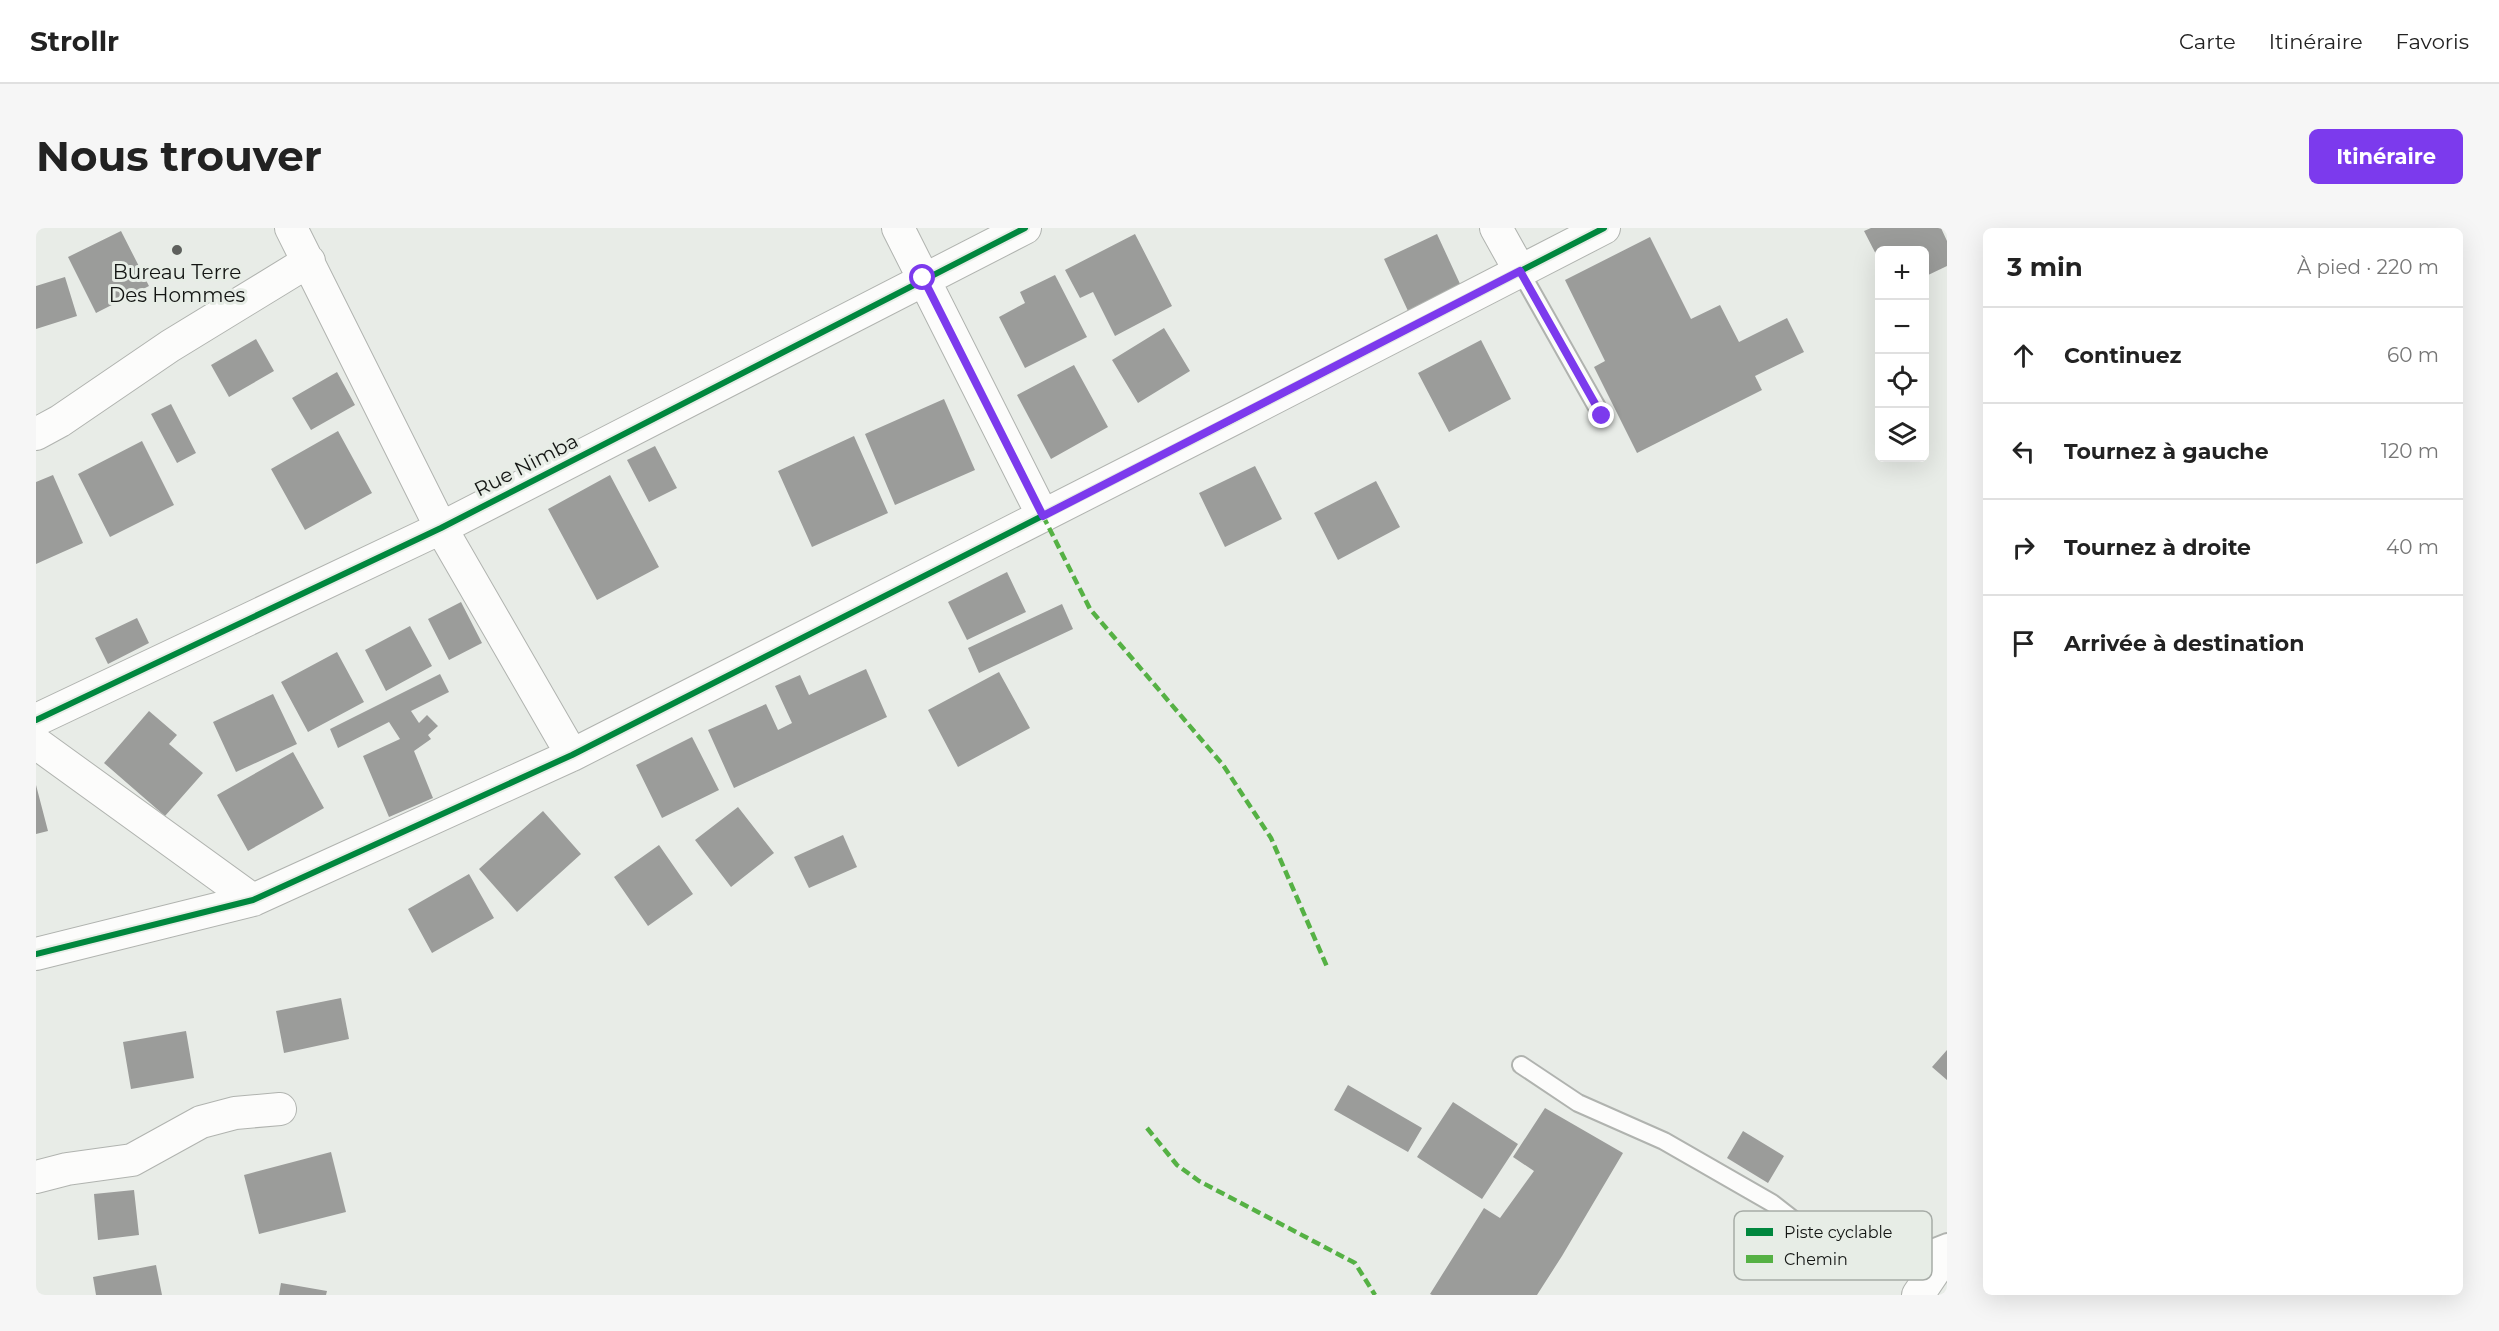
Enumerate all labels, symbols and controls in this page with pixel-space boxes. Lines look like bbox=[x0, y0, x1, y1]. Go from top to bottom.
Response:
text: Strollr bbox=[30, 24, 119, 58]
text: Carte bbox=[2179, 29, 2236, 54]
text: Itinéraire bbox=[2269, 29, 2363, 54]
text: Favoris bbox=[2396, 29, 2469, 54]
button: Itinéraire bbox=[2309, 129, 2463, 184]
text: Nous trouver bbox=[36, 130, 322, 182]
marker: Bureau Terre Des Hommes bbox=[170, 243, 184, 257]
map controls bbox=[1875, 246, 1929, 462]
button: + bbox=[1875, 246, 1929, 300]
text: 3 min bbox=[2007, 251, 2083, 283]
text: À pied · 220 m bbox=[2297, 255, 2439, 279]
place label: Bureau Terre Des Hommes bbox=[109, 260, 246, 307]
route start bbox=[909, 264, 935, 290]
button: − bbox=[1875, 300, 1929, 354]
icon: ahead bbox=[2007, 339, 2040, 372]
text: Continuez bbox=[2064, 342, 2181, 369]
text: 60 m bbox=[2387, 343, 2439, 367]
button: locate bbox=[1875, 354, 1929, 408]
route end bbox=[1588, 402, 1614, 428]
button: layers bbox=[1875, 408, 1929, 462]
street label: Rue Nimba bbox=[470, 429, 582, 501]
icon: left bbox=[2007, 435, 2040, 468]
text: Tournez à gauche bbox=[2064, 438, 2269, 465]
text: 120 m bbox=[2381, 439, 2439, 463]
icon: right bbox=[2007, 531, 2040, 564]
text: Tournez à droite bbox=[2064, 534, 2251, 561]
text: 40 m bbox=[2386, 535, 2439, 559]
icon: arrive bbox=[2007, 627, 2040, 660]
text: Arrivée à destination bbox=[2064, 630, 2304, 657]
legend bbox=[1734, 1211, 1932, 1280]
text: Piste cyclable bbox=[1784, 1223, 1892, 1242]
text: Chemin bbox=[1784, 1250, 1848, 1269]

